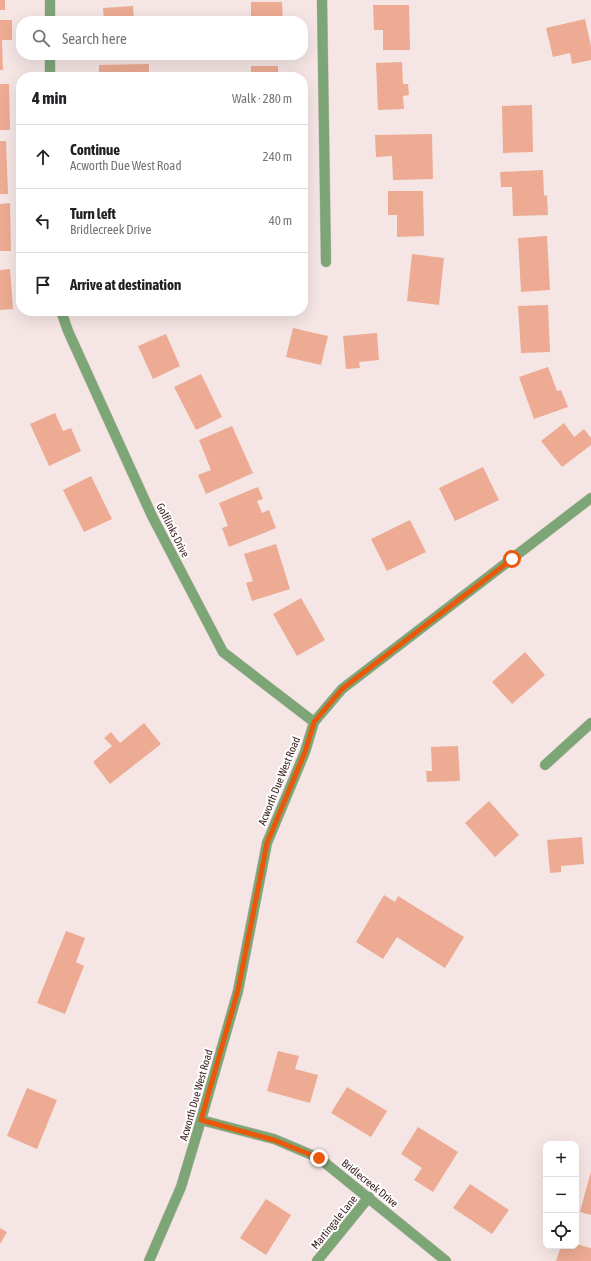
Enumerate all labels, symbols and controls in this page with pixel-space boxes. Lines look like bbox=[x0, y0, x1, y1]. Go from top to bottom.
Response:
search box bbox=[16, 16, 308, 60]
icon: search bbox=[30, 27, 52, 49]
text: Search here bbox=[62, 30, 127, 47]
text: 4 min bbox=[32, 88, 67, 108]
text: Walk · 280 m bbox=[232, 91, 292, 106]
text: Continue bbox=[70, 141, 120, 158]
icon: ahead bbox=[32, 146, 54, 168]
text: 240 m bbox=[263, 149, 292, 164]
text: Acworth Due West Road bbox=[70, 158, 182, 173]
text: Turn left bbox=[70, 205, 116, 222]
icon: left bbox=[32, 210, 54, 232]
text: 40 m bbox=[269, 213, 292, 228]
text: Bridlecreek Drive bbox=[70, 222, 151, 237]
icon: arrive bbox=[32, 274, 54, 296]
text: Arrive at destination bbox=[70, 276, 181, 293]
street label: Golflinks Drive bbox=[154, 501, 192, 559]
route start bbox=[503, 550, 521, 568]
street label: Acworth Due West Road bbox=[256, 735, 302, 827]
street label: Acworth Due West Road bbox=[177, 1048, 215, 1142]
map controls bbox=[543, 1141, 579, 1249]
button: + bbox=[543, 1141, 579, 1177]
route end bbox=[310, 1149, 328, 1167]
street label: Bridlecreek Drive bbox=[339, 1157, 401, 1209]
button: − bbox=[543, 1177, 579, 1213]
street label: Martingale Lane bbox=[309, 1193, 359, 1251]
button: locate bbox=[543, 1213, 579, 1249]

